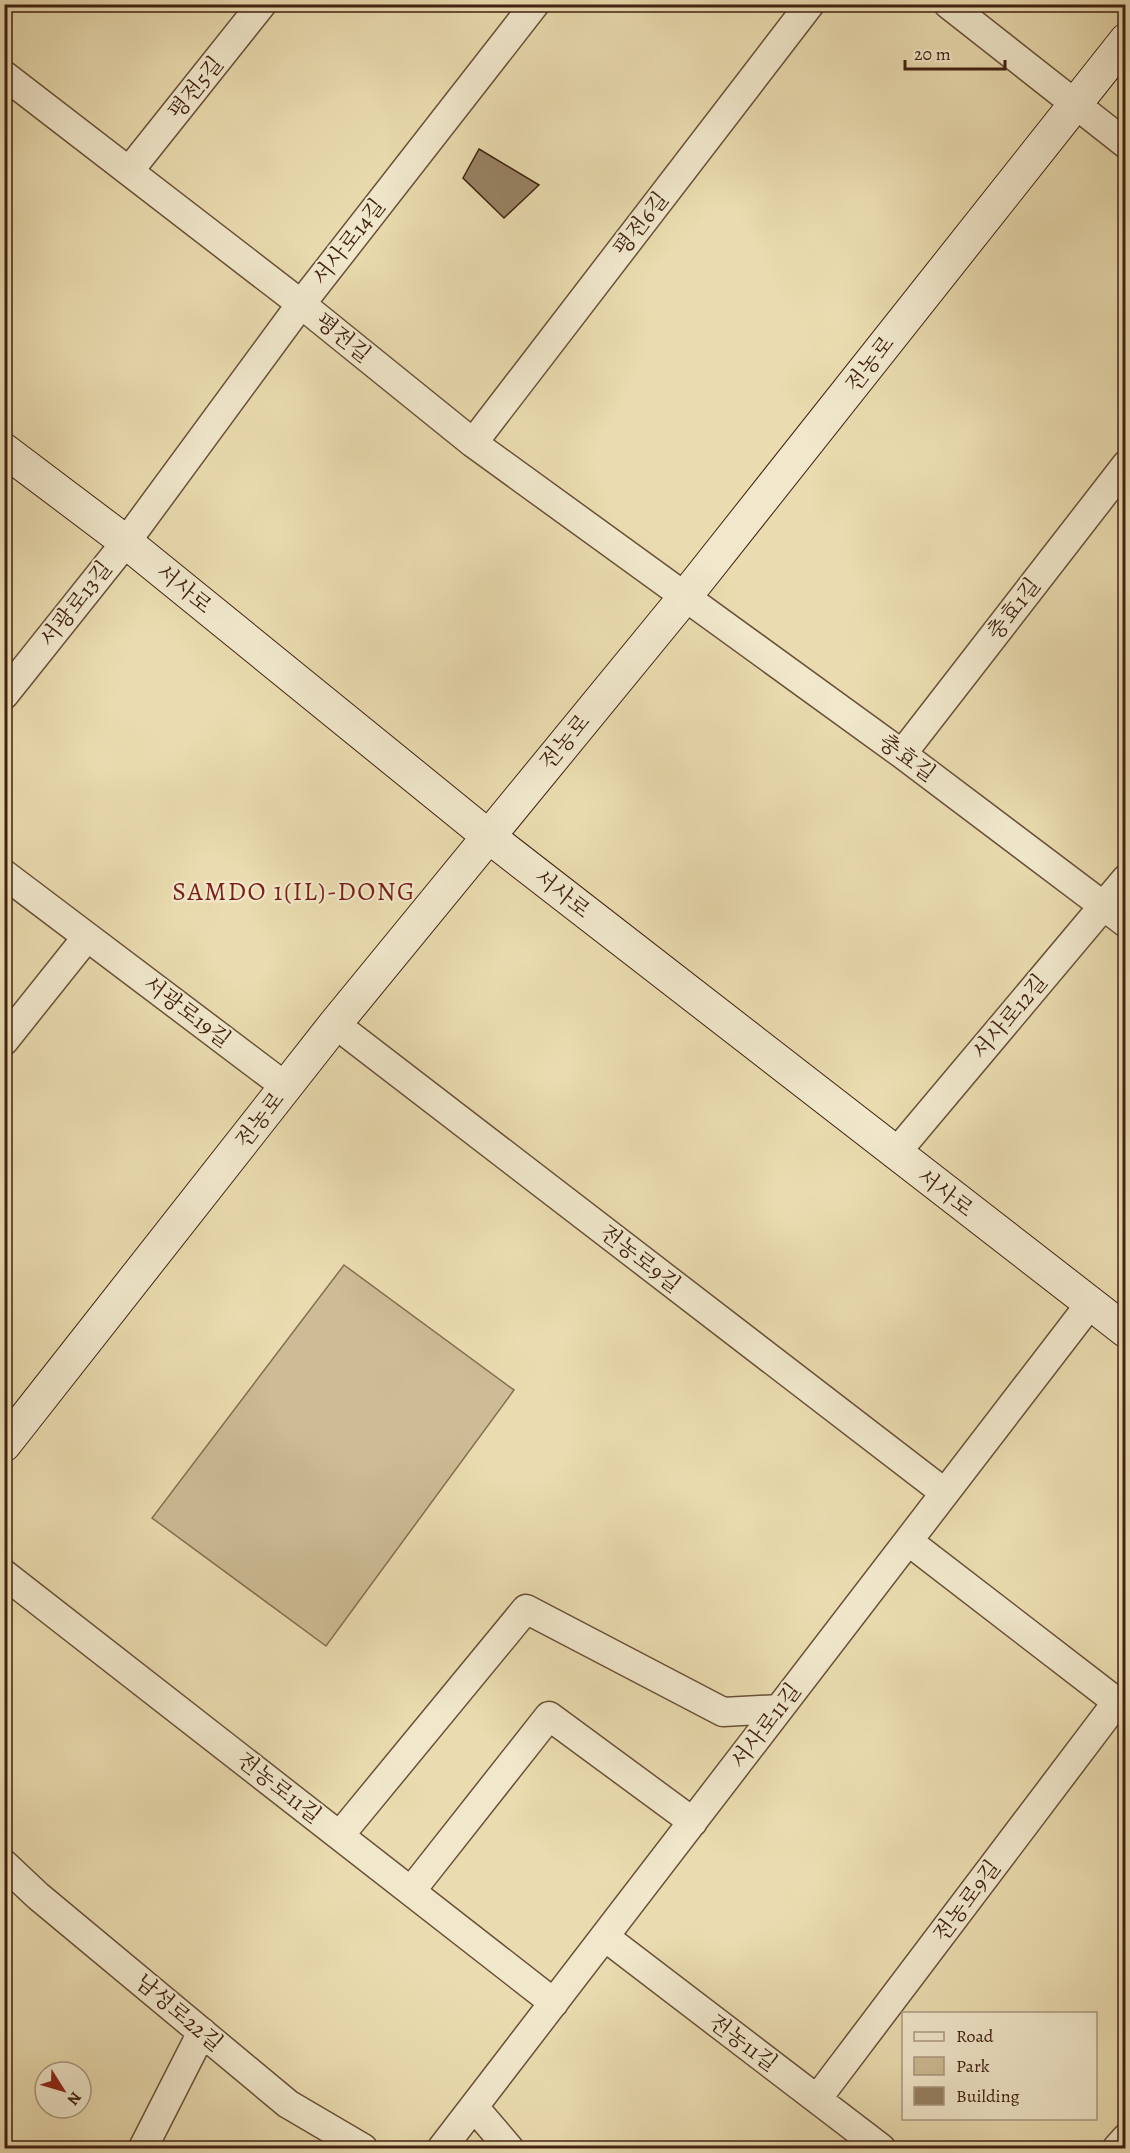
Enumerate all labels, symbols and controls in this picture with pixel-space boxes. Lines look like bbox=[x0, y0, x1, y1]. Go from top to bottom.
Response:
scale bar bbox=[905, 33, 1006, 71]
text: 20 m bbox=[914, 42, 951, 66]
street label: 평전5길 bbox=[161, 50, 231, 126]
street label: 평전6길 bbox=[606, 186, 676, 262]
street label: 서사로14길 bbox=[306, 192, 392, 292]
street label: 평전길 bbox=[309, 306, 377, 370]
street label: 전농로 bbox=[839, 330, 901, 398]
street label: 서광로13길 bbox=[33, 555, 119, 653]
street label: 서사로 bbox=[150, 557, 218, 621]
street label: 충효1길 bbox=[980, 572, 1048, 646]
street label: 전농로 bbox=[533, 708, 597, 776]
street label: 충효길 bbox=[872, 727, 942, 789]
street label: 서사로 bbox=[528, 863, 596, 925]
district label: SAMDO 1(IL)-DONG bbox=[172, 874, 416, 909]
street label: 서사로12길 bbox=[965, 968, 1055, 1066]
street label: 서광로19길 bbox=[137, 969, 237, 1055]
street label: 전농로 bbox=[229, 1086, 291, 1154]
street label: 서사로 bbox=[911, 1162, 979, 1224]
street label: 전농로9길 bbox=[593, 1218, 687, 1300]
street label: 서사로11길 bbox=[724, 1677, 808, 1775]
street label: 전농로11길 bbox=[230, 1745, 328, 1831]
street label: 전농로9길 bbox=[926, 1854, 1008, 1948]
street label: 남성로22길 bbox=[129, 1967, 229, 2059]
street label: 전농11길 bbox=[703, 2007, 783, 2079]
legend bbox=[902, 2012, 1097, 2120]
text: Road bbox=[956, 2024, 994, 2048]
text: Park bbox=[956, 2054, 990, 2078]
north arrow bbox=[33, 2060, 93, 2120]
text: Building bbox=[956, 2084, 1020, 2108]
text: N bbox=[62, 2087, 86, 2110]

